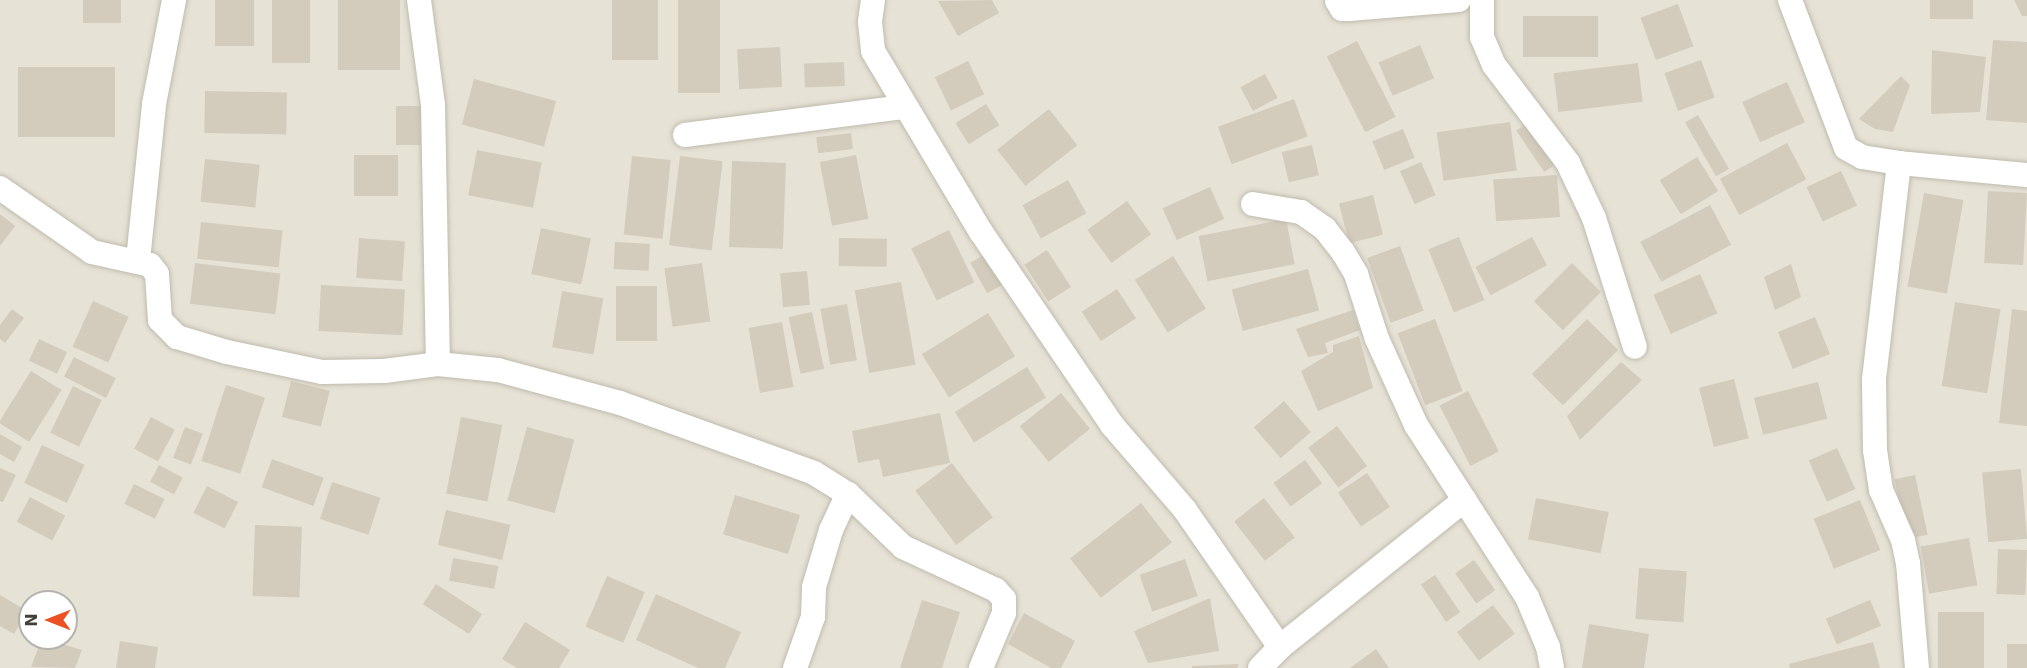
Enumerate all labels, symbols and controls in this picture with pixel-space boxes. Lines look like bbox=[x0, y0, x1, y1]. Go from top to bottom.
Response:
north arrow bbox=[18, 590, 78, 650]
text: N bbox=[22, 613, 41, 627]

